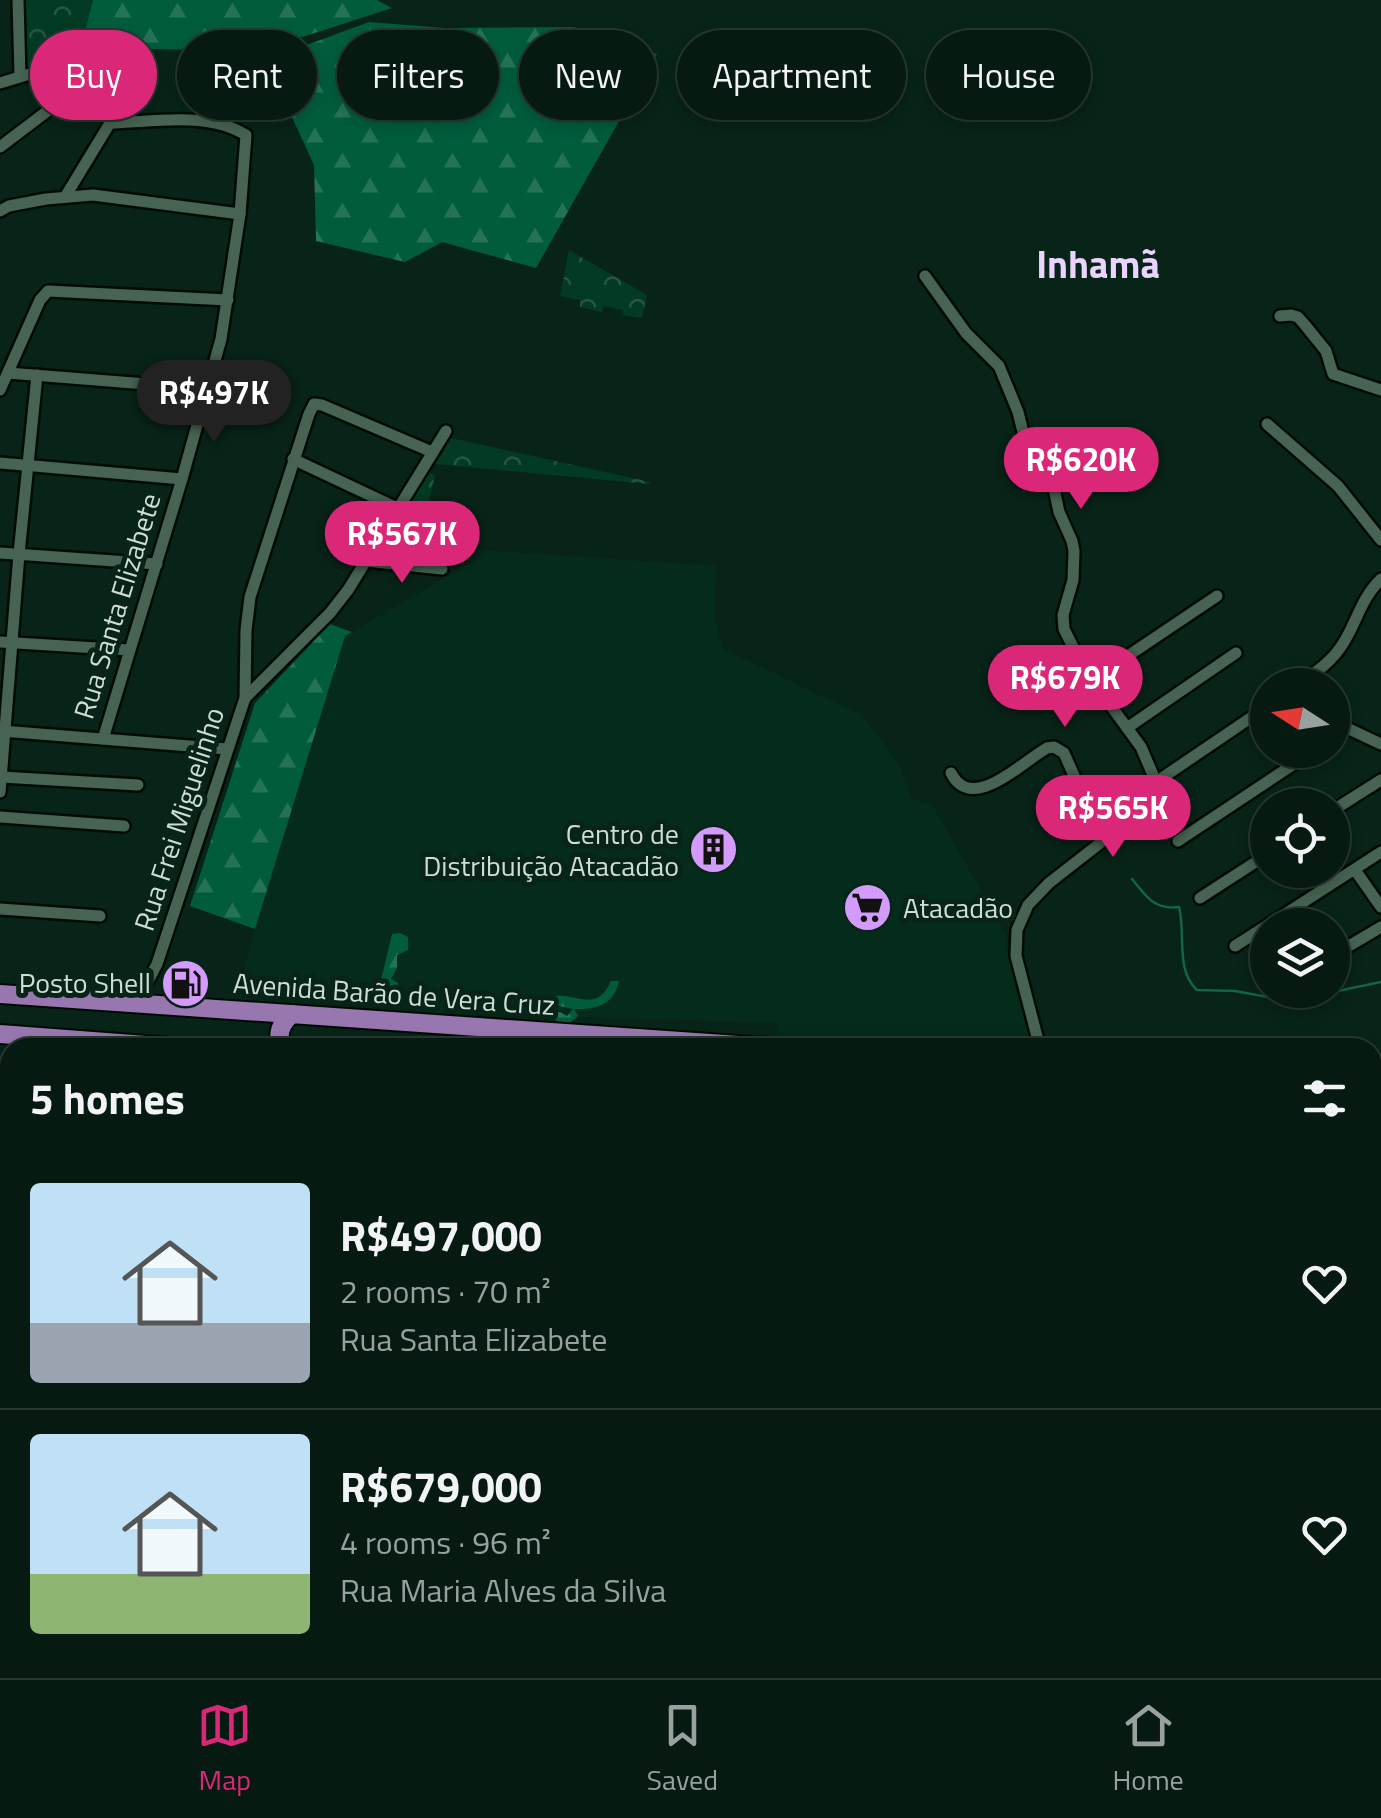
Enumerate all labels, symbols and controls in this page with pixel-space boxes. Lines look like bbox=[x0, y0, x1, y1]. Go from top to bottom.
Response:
chip: Buy bbox=[30, 30, 157, 120]
chip: Rent bbox=[177, 30, 317, 120]
chip: Filters bbox=[337, 30, 499, 120]
chip: New bbox=[519, 30, 657, 120]
chip: Apartment bbox=[677, 30, 906, 120]
chip: House bbox=[926, 30, 1091, 120]
district label: Inhamã bbox=[1036, 235, 1160, 293]
pin: R$497K bbox=[133, 360, 295, 445]
text: R$497K bbox=[159, 368, 269, 416]
pin: R$620K bbox=[1000, 427, 1162, 512]
text: R$620K bbox=[1026, 435, 1136, 483]
street label: Rua Santa Elizabete bbox=[62, 488, 171, 724]
pin: R$567K bbox=[321, 501, 483, 586]
text: R$567K bbox=[347, 509, 457, 557]
pin: R$679K bbox=[984, 645, 1146, 730]
text: R$679K bbox=[1010, 653, 1120, 701]
north arrow bbox=[1250, 668, 1350, 768]
map controls bbox=[1250, 668, 1350, 1008]
street label: Rua Frei Miguelinho bbox=[122, 702, 235, 936]
pin: R$565K bbox=[1032, 775, 1194, 860]
text: R$565K bbox=[1058, 783, 1168, 831]
button: locate bbox=[1250, 788, 1350, 888]
place label: Centro de Distribuição Atacadão bbox=[423, 812, 679, 887]
building icon: Centro de Distribuição Atacadão bbox=[688, 824, 740, 876]
supermarket icon: Atacadão bbox=[842, 882, 894, 934]
place label: Atacadão bbox=[903, 886, 1013, 929]
button: layers bbox=[1250, 908, 1350, 1008]
fuel station icon: Posto Shell bbox=[160, 957, 212, 1009]
place label: Posto Shell bbox=[19, 961, 151, 1004]
street label: Avenida Barão de Vera Cruz bbox=[232, 961, 556, 1026]
text: 5 homes bbox=[30, 1066, 185, 1130]
icon: filters bbox=[1297, 1071, 1352, 1126]
text: R$497,000 bbox=[340, 1203, 542, 1267]
icon: home bbox=[110, 1223, 230, 1343]
icon: heart bbox=[1297, 1256, 1352, 1311]
text: 2 rooms · 70 m² bbox=[340, 1267, 551, 1315]
text: Rua Santa Elizabete bbox=[340, 1315, 607, 1363]
text: R$679,000 bbox=[340, 1454, 542, 1518]
icon: home bbox=[110, 1474, 230, 1594]
icon: heart bbox=[1297, 1507, 1352, 1562]
text: 4 rooms · 96 m² bbox=[340, 1518, 551, 1566]
text: Rua Maria Alves da Silva bbox=[340, 1566, 666, 1614]
tab: Map bbox=[197, 1698, 252, 1801]
tab: Saved bbox=[647, 1698, 718, 1801]
tab: Home bbox=[1113, 1698, 1184, 1801]

